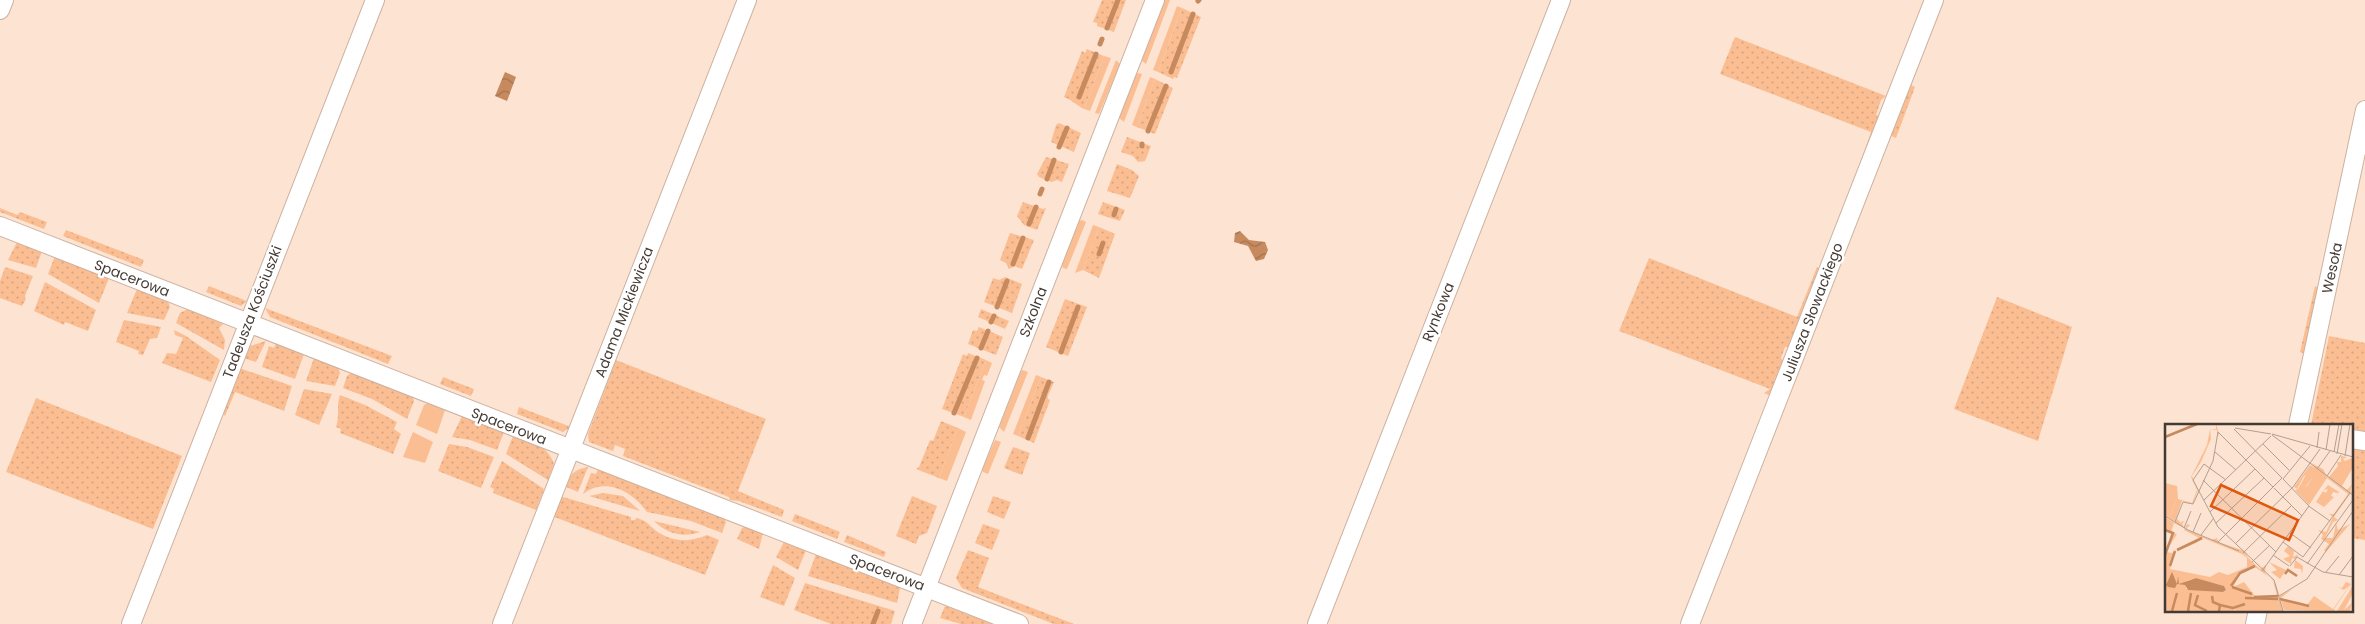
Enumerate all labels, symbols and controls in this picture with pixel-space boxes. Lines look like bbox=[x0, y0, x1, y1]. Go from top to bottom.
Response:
street label: Juliusza Słowackiego bbox=[1776, 240, 1848, 384]
street label: Wesoła bbox=[2317, 241, 2347, 295]
street label: Tadeusza Kościuszki bbox=[217, 243, 287, 381]
street label: Adama Mickiewicza bbox=[590, 244, 658, 380]
street label: Spacerowa bbox=[91, 254, 173, 302]
street label: Rynkowa bbox=[1417, 279, 1459, 345]
street label: Szkolna bbox=[1014, 284, 1052, 340]
street label: Spacerowa bbox=[468, 402, 550, 450]
inset map bbox=[2165, 424, 2352, 612]
street label: Spacerowa bbox=[846, 548, 928, 596]

